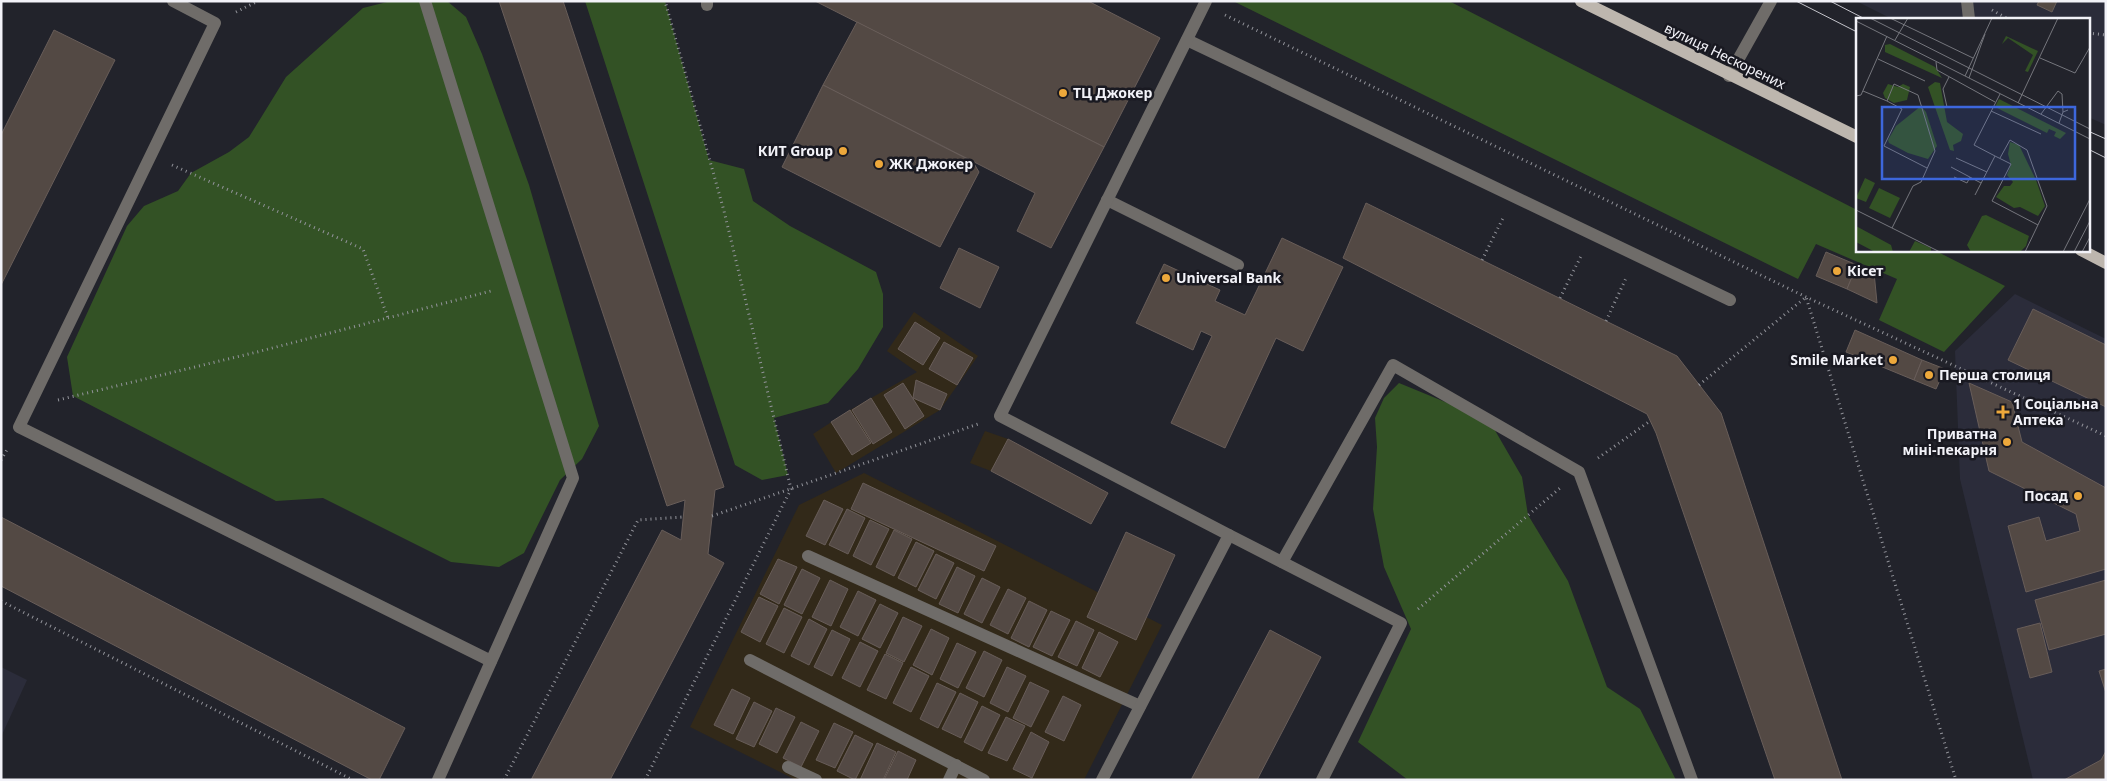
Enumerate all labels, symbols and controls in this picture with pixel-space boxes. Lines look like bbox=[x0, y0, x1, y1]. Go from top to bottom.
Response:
street label: вулиця Нескорених bbox=[1661, 18, 1790, 94]
inset map bbox=[1856, 18, 2090, 251]
place label: ТЦ Джокер bbox=[1073, 83, 1153, 102]
marker: ТЦ Джокер bbox=[1057, 87, 1069, 99]
place label: КИТ Group bbox=[758, 141, 833, 160]
marker: КИТ Group bbox=[837, 145, 849, 157]
place label: ЖК Джокер bbox=[889, 154, 973, 173]
marker: ЖК Джокер bbox=[873, 158, 885, 170]
place label: Кісет bbox=[1847, 261, 1883, 280]
marker: Кісет bbox=[1831, 265, 1843, 277]
place label: Universal Bank bbox=[1176, 268, 1282, 287]
marker: Universal Bank bbox=[1160, 272, 1172, 284]
place label: Smile Market bbox=[1790, 350, 1883, 369]
marker: Smile Market bbox=[1887, 354, 1899, 366]
place label: Перша столиця bbox=[1939, 365, 2051, 384]
marker: Перша столиця bbox=[1923, 369, 1935, 381]
place label: 1 Соціальна Аптека bbox=[2013, 394, 2099, 429]
marker: 1 Соціальна Аптека bbox=[1997, 406, 2009, 418]
place label: Приватна міні-пекарня bbox=[1902, 424, 1997, 459]
marker: Приватна міні-пекарня bbox=[2001, 436, 2013, 448]
place label: Посад bbox=[2024, 486, 2068, 505]
marker: Посад bbox=[2072, 490, 2084, 502]

